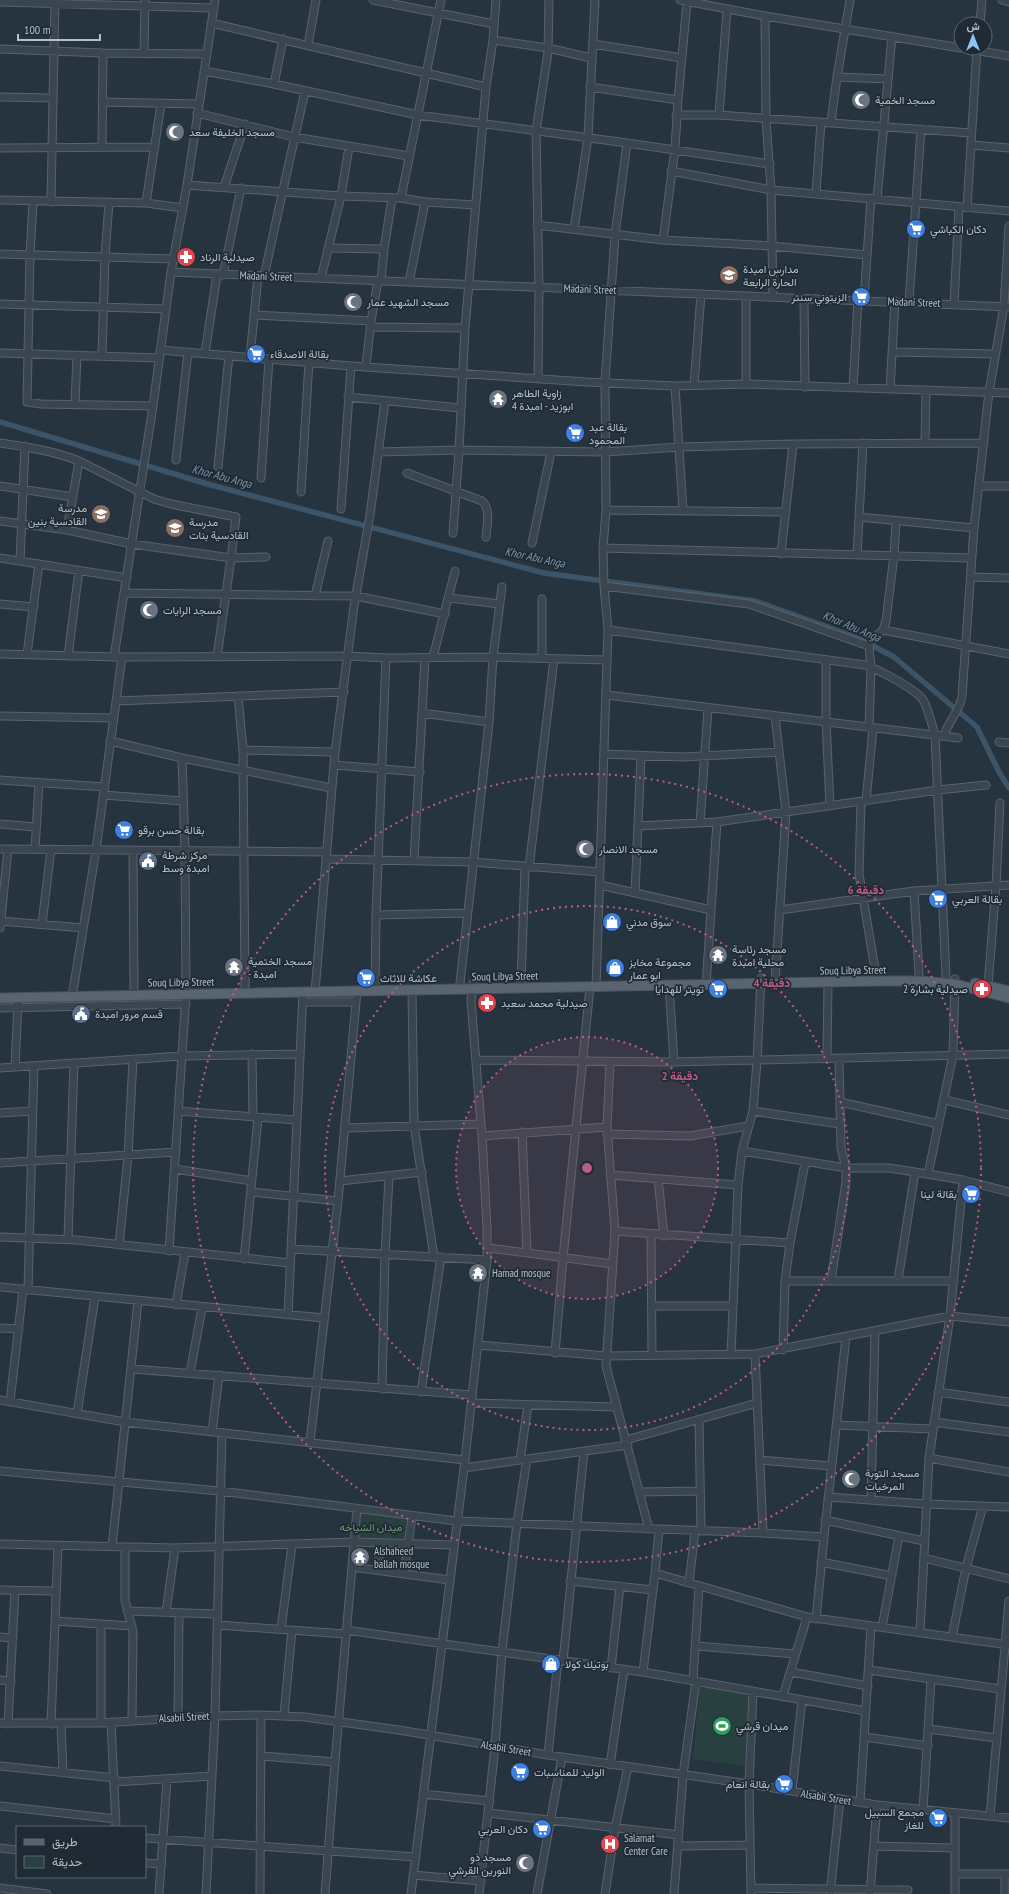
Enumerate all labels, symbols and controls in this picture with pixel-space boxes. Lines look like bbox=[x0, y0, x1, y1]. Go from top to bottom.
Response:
scale bar bbox=[18, 16, 100, 42]
north arrow bbox=[953, 16, 993, 56]
text: ش bbox=[966, 19, 980, 33]
text: 100 m bbox=[24, 22, 51, 37]
mosque icon: مسجد الخمية bbox=[850, 89, 872, 111]
place label: مسجد الخمية bbox=[875, 93, 935, 107]
mosque icon: مسجد الخليفة سعد bbox=[164, 121, 186, 143]
place label: مسجد الخليفة سعد bbox=[189, 125, 275, 139]
supermarket icon: دكان الكباشي bbox=[905, 218, 927, 240]
place label: دكان الكباشي bbox=[930, 222, 987, 239]
pharmacy icon: صيدلية الرناد bbox=[175, 246, 197, 268]
place label: صيدلية الرناد bbox=[200, 250, 255, 264]
place label: مدارس امبدة الحارة الرابعة bbox=[743, 262, 799, 289]
school or university icon: مدارس امبدة الحارة الرابعة bbox=[718, 264, 740, 286]
street label: Madani Street bbox=[239, 268, 293, 284]
street label: Madani Street bbox=[563, 281, 617, 297]
supermarket icon: الزيتوني سنتر bbox=[850, 286, 872, 308]
place label: الزيتوني سنتر bbox=[791, 290, 847, 307]
mosque icon: مسجد الشهيد عمار bbox=[342, 291, 364, 313]
street label: Madani Street bbox=[887, 294, 941, 310]
place label: مسجد الشهيد عمار bbox=[366, 295, 449, 309]
supermarket icon: بقالة الاصدقاء bbox=[245, 343, 267, 365]
place label: بقالة الاصدقاء bbox=[270, 347, 329, 361]
place label: زاوية الطاهر ابوزيد - امبدة 4 bbox=[511, 386, 573, 413]
temple icon: زاوية الطاهر ابوزيد - امبدة 4 bbox=[487, 388, 509, 410]
place label: بقالة عبد المحمود bbox=[589, 420, 627, 447]
supermarket icon: بقالة عبد المحمود bbox=[564, 422, 586, 444]
water label: Khor Abu Anga bbox=[191, 461, 255, 491]
place label: مدرسة القادسية بنين bbox=[28, 501, 87, 528]
school or university icon: مدرسة القادسية بنين bbox=[90, 503, 112, 525]
place label: مدرسة القادسية بنات bbox=[189, 515, 249, 542]
school or university icon: مدرسة القادسية بنات bbox=[164, 517, 186, 539]
water label: Khor Abu Anga bbox=[504, 543, 568, 571]
mosque icon: مسجد الرايات bbox=[138, 599, 160, 621]
place label: مسجد الرايات bbox=[163, 603, 222, 617]
water label: Khor Abu Anga bbox=[821, 607, 884, 645]
supermarket icon: بقالة حسن برقو bbox=[113, 819, 135, 841]
place label: بقالة حسن برقو bbox=[138, 823, 204, 837]
mosque icon: مسجد الانصار bbox=[574, 838, 596, 860]
place label: مسجد الانصار bbox=[598, 842, 658, 856]
place label: مركز شرطة امبدة وسط bbox=[162, 848, 210, 875]
public building icon: مركز شرطة امبدة وسط bbox=[137, 850, 159, 872]
text: 6 دقيقة bbox=[848, 882, 884, 897]
supermarket icon: بقالة العربي bbox=[927, 888, 949, 910]
place label: بقالة العربي bbox=[952, 892, 1002, 909]
shop icon: سوق مدني bbox=[601, 911, 623, 933]
place label: سوق مدني bbox=[626, 915, 672, 932]
place label: مسجد رئاسة محلية امبدة bbox=[732, 942, 787, 969]
temple icon: مسجد رئاسة محلية امبدة bbox=[707, 944, 729, 966]
place label: مسجد الختمية - امبدة bbox=[248, 954, 312, 981]
place label: مجموعة مخابز ابو عمار bbox=[628, 955, 691, 982]
temple icon: مسجد الختمية - امبدة bbox=[223, 956, 245, 978]
shop icon: مجموعة مخابز ابو عمار bbox=[604, 957, 626, 979]
street label: Souq Libya Street bbox=[820, 962, 886, 978]
supermarket icon: عكاشة للاثاث bbox=[355, 967, 377, 989]
street label: Souq Libya Street bbox=[472, 968, 538, 984]
place label: عكاشة للاثاث bbox=[380, 971, 437, 985]
street label: Souq Libya Street bbox=[148, 974, 214, 990]
text: 4 دقيقة bbox=[754, 975, 790, 990]
supermarket icon: تويتر للهدايا bbox=[707, 978, 729, 1000]
pharmacy icon: صيدلية بشارة 2 bbox=[971, 978, 993, 1000]
place label: تويتر للهدايا bbox=[655, 982, 705, 996]
place label: صيدلية بشارة 2 bbox=[903, 982, 968, 996]
pharmacy icon: صيدلية محمد سعبد bbox=[476, 992, 498, 1014]
place label: صيدلية محمد سعبد bbox=[501, 996, 588, 1010]
public building icon: قسم مرور امبدة bbox=[70, 1003, 92, 1025]
place label: قسم مرور امبدة bbox=[95, 1007, 163, 1022]
text: 2 دقيقة bbox=[662, 1068, 698, 1083]
centre of rings bbox=[580, 1161, 594, 1175]
supermarket icon: بقالة لينا bbox=[960, 1183, 982, 1205]
place label: بقالة لينا bbox=[920, 1187, 957, 1201]
temple icon: Hamad mosque bbox=[467, 1262, 489, 1284]
place label: Hamad mosque bbox=[492, 1266, 551, 1280]
place label: مسجد التوبة المرخيات bbox=[865, 1466, 919, 1493]
mosque icon: مسجد التوبة المرخيات bbox=[840, 1468, 862, 1490]
park label: ميدان الشياخه bbox=[340, 1520, 403, 1534]
place label: Alshaheed ballah mosque bbox=[374, 1544, 430, 1571]
temple icon: Alshaheed ballah mosque bbox=[349, 1546, 371, 1568]
shop icon: بوتيك كولا bbox=[540, 1653, 562, 1675]
place label: بوتيك كولا bbox=[565, 1657, 609, 1671]
street label: Alsabil Street bbox=[158, 1709, 210, 1725]
sports icon: ميدان قرشي bbox=[711, 1715, 733, 1737]
place label: ميدان قرشي bbox=[736, 1719, 788, 1736]
street label: Alsabil Street bbox=[480, 1737, 532, 1759]
supermarket icon: الوليد للمناسبات bbox=[509, 1761, 531, 1783]
place label: الوليد للمناسبات bbox=[534, 1765, 605, 1779]
supermarket icon: بقالة انعام bbox=[773, 1773, 795, 1795]
place label: بقالة انعام bbox=[726, 1777, 770, 1792]
street label: Alsabil Street bbox=[800, 1786, 852, 1808]
place label: مجمع السبيل للغاز bbox=[865, 1805, 924, 1832]
supermarket icon: مجمع السبيل للغاز bbox=[927, 1807, 949, 1829]
supermarket icon: دكان العربي bbox=[531, 1818, 553, 1840]
place label: دكان العربي bbox=[478, 1822, 528, 1839]
legend bbox=[16, 1826, 146, 1878]
place label: Salamat Center Care bbox=[624, 1831, 668, 1858]
hospital icon: Salamat Center Care bbox=[599, 1833, 621, 1855]
text: طريق bbox=[52, 1834, 78, 1850]
place label: مسجد ذو النورين القرشي bbox=[448, 1850, 511, 1880]
mosque icon: مسجد ذو النورين القرشي bbox=[514, 1852, 536, 1874]
text: حديقة bbox=[52, 1854, 82, 1869]

